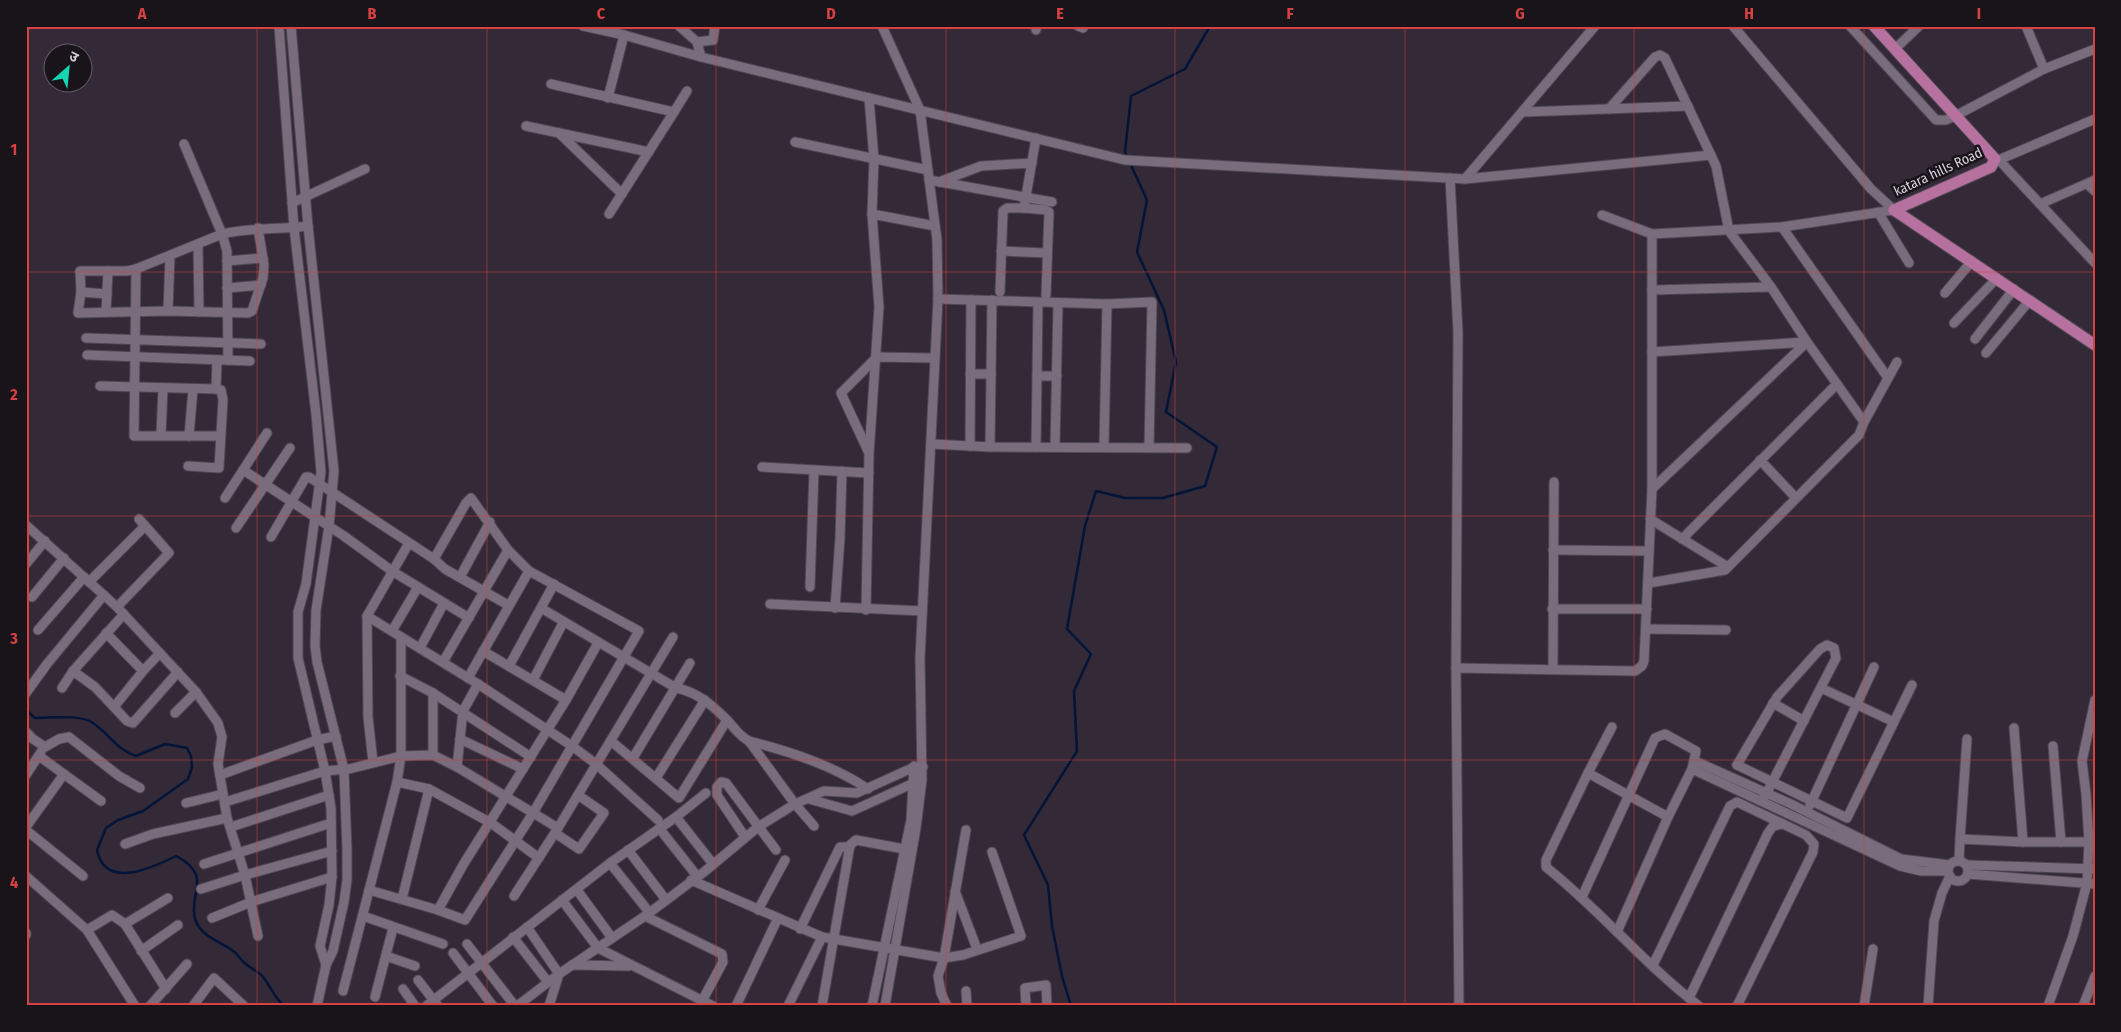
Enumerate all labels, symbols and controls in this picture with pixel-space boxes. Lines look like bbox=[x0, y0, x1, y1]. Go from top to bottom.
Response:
text: A bbox=[137, 4, 147, 23]
text: B bbox=[368, 4, 377, 23]
text: C bbox=[597, 4, 606, 23]
text: D bbox=[826, 4, 836, 23]
text: E bbox=[1056, 4, 1064, 23]
text: F bbox=[1286, 4, 1294, 23]
text: G bbox=[1515, 4, 1525, 23]
text: H bbox=[1744, 4, 1754, 23]
text: I bbox=[1977, 4, 1981, 23]
north arrow bbox=[42, 42, 92, 92]
text: उ bbox=[66, 47, 82, 67]
text: 1 bbox=[11, 140, 17, 159]
street label: katara hills Road bbox=[1891, 144, 1985, 200]
text: 2 bbox=[9, 385, 18, 404]
text: 3 bbox=[9, 629, 18, 648]
text: 4 bbox=[10, 873, 18, 892]

